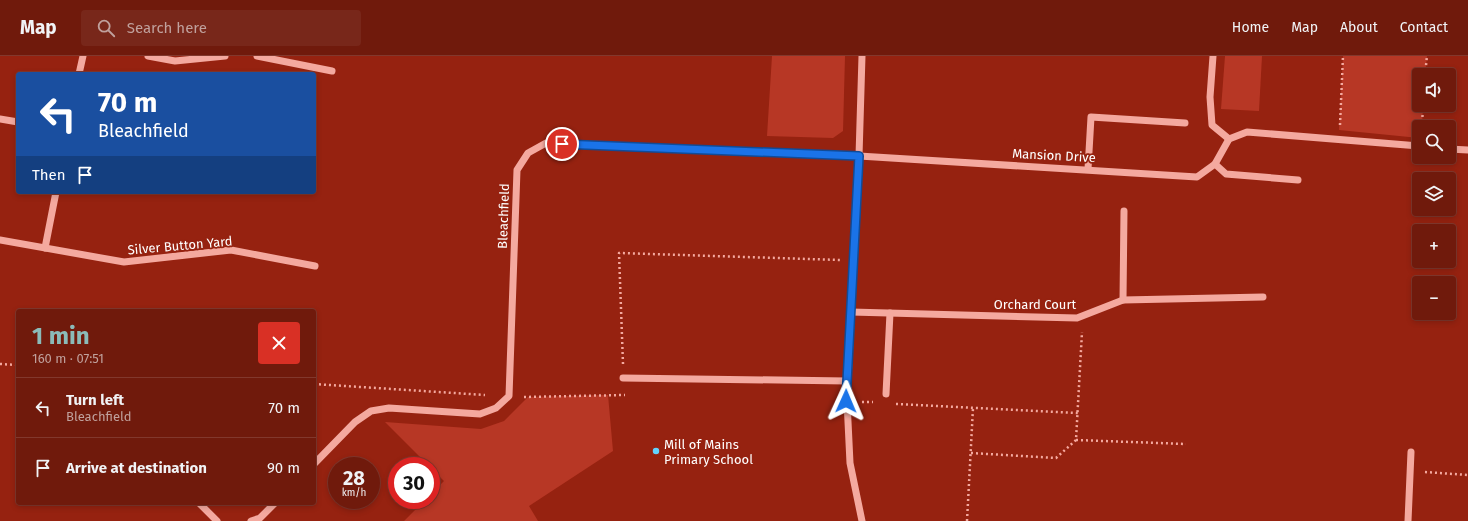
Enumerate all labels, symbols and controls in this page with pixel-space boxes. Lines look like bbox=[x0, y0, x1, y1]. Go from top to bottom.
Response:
search box bbox=[81, 10, 361, 46]
text: Map bbox=[20, 16, 57, 39]
icon: search bbox=[95, 17, 117, 39]
text: Search here bbox=[127, 19, 207, 37]
text: Home bbox=[1232, 19, 1269, 36]
text: Map bbox=[1291, 19, 1318, 36]
text: About bbox=[1340, 19, 1378, 36]
text: Contact bbox=[1400, 19, 1448, 36]
map controls bbox=[1412, 68, 1456, 320]
button: sound bbox=[1412, 68, 1456, 112]
text: 70 m bbox=[98, 86, 157, 119]
icon: left bbox=[32, 88, 84, 140]
text: Bleachfield bbox=[98, 120, 189, 142]
button: search bbox=[1412, 120, 1456, 164]
pin bbox=[545, 127, 579, 161]
icon: arrive bbox=[551, 133, 573, 155]
street label: Mansion Drive bbox=[1012, 146, 1096, 165]
icon: arrive bbox=[74, 164, 96, 186]
text: Then bbox=[32, 166, 66, 184]
button: layers bbox=[1412, 172, 1456, 216]
street label: Bleachfield bbox=[495, 183, 512, 249]
button: + bbox=[1412, 224, 1456, 268]
street label: Silver Button Yard bbox=[127, 233, 233, 258]
button: − bbox=[1412, 276, 1456, 320]
street label: Orchard Court bbox=[994, 297, 1076, 312]
text: 1 min bbox=[32, 322, 90, 350]
button: close bbox=[258, 322, 300, 364]
text: 160 m · 07:51 bbox=[32, 351, 104, 366]
position arrow bbox=[825, 380, 867, 422]
text: Turn left bbox=[66, 391, 124, 409]
icon: left bbox=[32, 397, 54, 419]
text: 70 m bbox=[268, 399, 300, 417]
text: Bleachfield bbox=[66, 409, 132, 424]
place label: Mill of Mains Primary School bbox=[664, 437, 753, 467]
marker: Mill of Mains Primary School bbox=[651, 446, 661, 456]
icon: arrive bbox=[32, 457, 54, 479]
speed limit sign: 30 bbox=[388, 457, 440, 509]
text: Arrive at destination bbox=[66, 459, 207, 477]
text: 90 m bbox=[267, 459, 300, 477]
text: 28 bbox=[343, 466, 365, 490]
text: km/h bbox=[342, 487, 366, 499]

